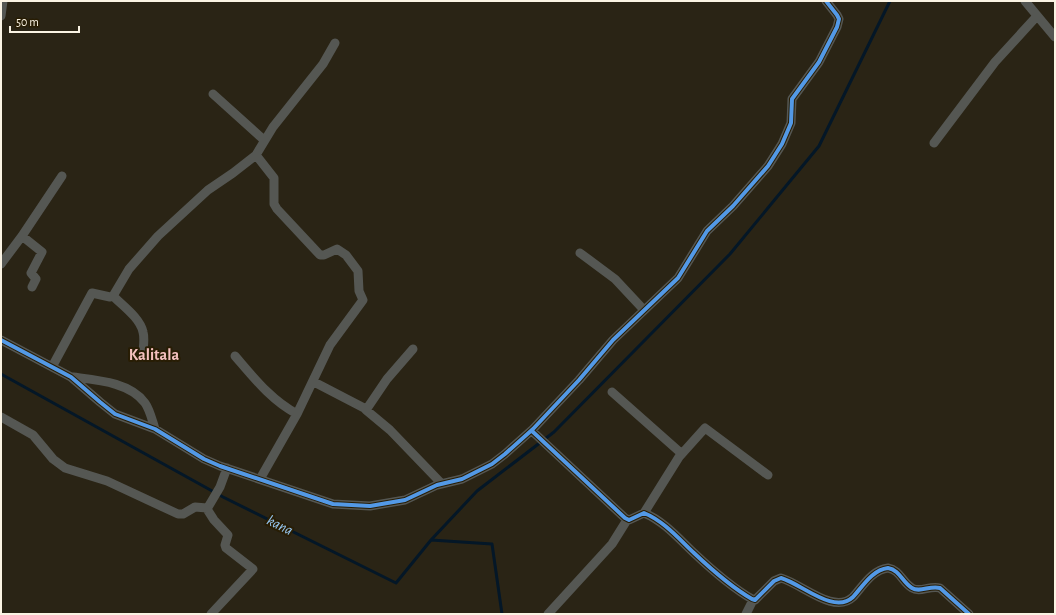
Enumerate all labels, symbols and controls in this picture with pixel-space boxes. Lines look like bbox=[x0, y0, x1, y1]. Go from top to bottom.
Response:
scale bar bbox=[10, 8, 79, 34]
text: 50 m bbox=[16, 16, 39, 28]
district label: Kalitala bbox=[129, 347, 179, 363]
water label: kana bbox=[264, 513, 295, 538]

